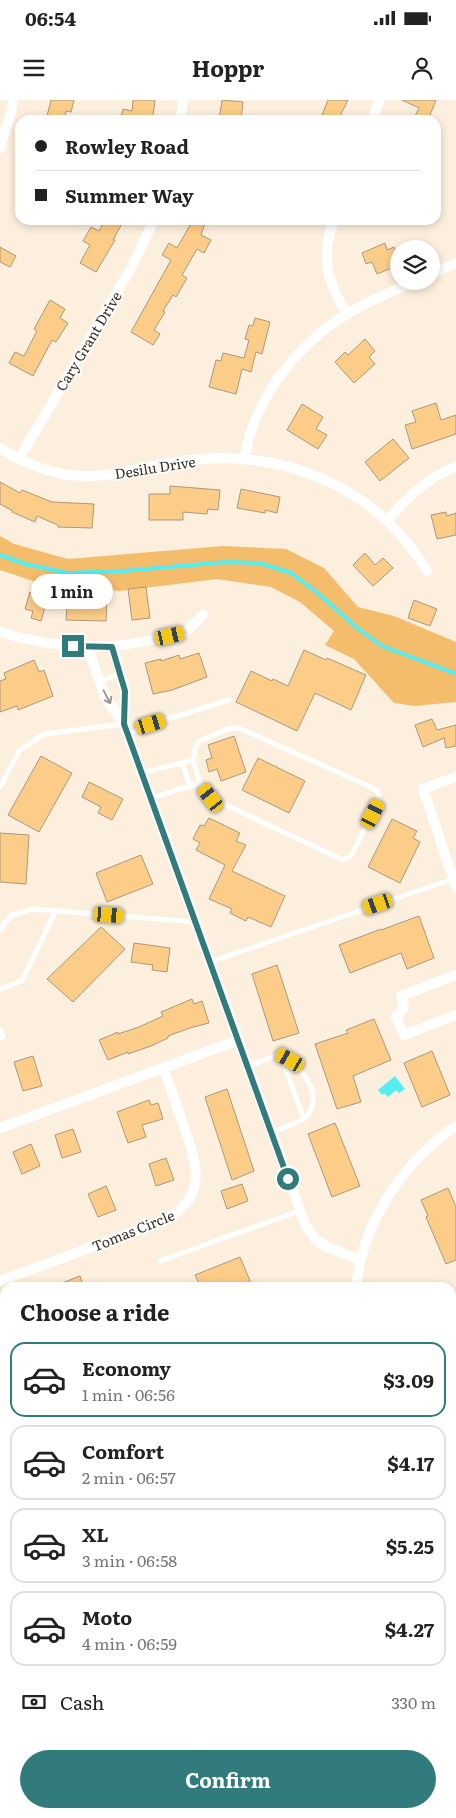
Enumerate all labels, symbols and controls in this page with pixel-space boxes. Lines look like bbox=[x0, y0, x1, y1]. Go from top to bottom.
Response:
text: 06:54 bbox=[25, 4, 76, 32]
text: Hoppr bbox=[192, 51, 264, 84]
icon: menu bbox=[20, 54, 48, 82]
icon: person bbox=[408, 54, 436, 82]
text: Rowley Road bbox=[65, 132, 189, 160]
text: Summer Way bbox=[65, 181, 194, 209]
map controls bbox=[390, 240, 440, 290]
button: layers bbox=[390, 240, 440, 290]
street label: Cary Grant Drive bbox=[50, 287, 126, 395]
street label: Desilu Drive bbox=[113, 451, 197, 483]
callout: 1 min bbox=[32, 574, 114, 608]
text: 1 min bbox=[51, 579, 93, 603]
car bbox=[153, 625, 186, 647]
route end bbox=[62, 635, 84, 657]
one-way arrow bbox=[102, 690, 112, 705]
car bbox=[134, 712, 167, 736]
car bbox=[195, 782, 226, 814]
car bbox=[359, 797, 386, 831]
car bbox=[361, 892, 394, 916]
car bbox=[93, 906, 124, 924]
car bbox=[273, 1046, 306, 1074]
route start bbox=[277, 1168, 299, 1190]
street label: Tomas Circle bbox=[89, 1204, 177, 1256]
text: Choose a ride bbox=[20, 1295, 169, 1328]
text: Economy bbox=[82, 1354, 171, 1382]
icon: car bbox=[22, 1357, 67, 1402]
text: $3.09 bbox=[383, 1366, 434, 1394]
text: 1 min · 06:56 bbox=[82, 1382, 175, 1406]
text: Comfort bbox=[82, 1437, 164, 1465]
icon: car bbox=[22, 1440, 67, 1485]
text: $4.17 bbox=[387, 1449, 434, 1477]
text: 2 min · 06:57 bbox=[82, 1465, 176, 1489]
text: XL bbox=[82, 1520, 109, 1548]
icon: car bbox=[22, 1523, 67, 1568]
text: $5.25 bbox=[386, 1532, 434, 1560]
text: 3 min · 06:58 bbox=[82, 1548, 177, 1572]
text: Moto bbox=[82, 1603, 132, 1631]
icon: car bbox=[22, 1606, 67, 1651]
text: $4.27 bbox=[385, 1615, 434, 1643]
text: 4 min · 06:59 bbox=[82, 1631, 177, 1655]
icon: cash bbox=[20, 1688, 48, 1716]
text: Cash bbox=[60, 1688, 104, 1716]
text: 330 m bbox=[391, 1690, 436, 1714]
button: Confirm bbox=[20, 1750, 436, 1808]

